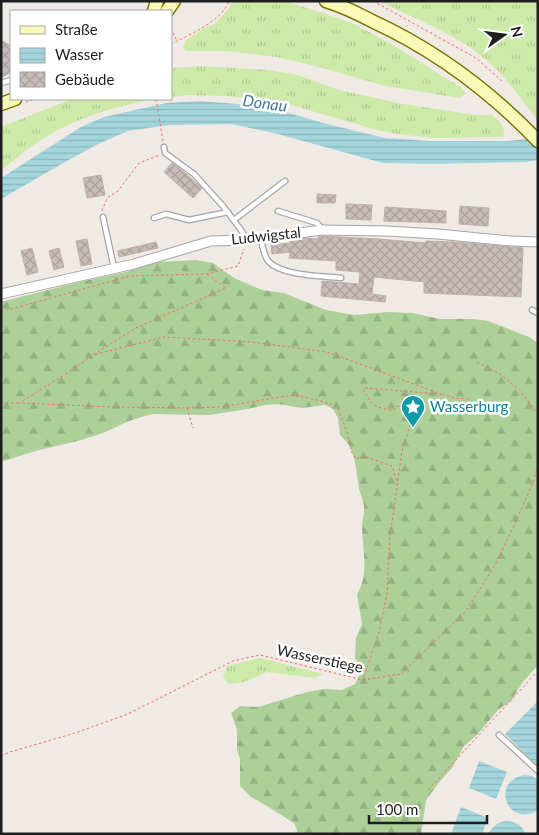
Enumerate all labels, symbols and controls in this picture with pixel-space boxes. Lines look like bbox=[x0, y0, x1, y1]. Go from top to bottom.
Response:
legend bbox=[10, 10, 172, 100]
north arrow bbox=[479, 10, 529, 60]
text: Straße bbox=[55, 20, 98, 38]
text: N bbox=[508, 24, 527, 39]
text: Wasser bbox=[55, 45, 104, 63]
text: Gebäude bbox=[55, 70, 114, 88]
water label: Donau bbox=[242, 90, 289, 115]
street label: Ludwigstal bbox=[230, 222, 302, 248]
place icon: Wasserburg bbox=[400, 394, 426, 428]
place label: Wasserburg bbox=[430, 397, 509, 415]
street label: Wasserstiege bbox=[275, 640, 365, 676]
scale bar bbox=[369, 792, 486, 824]
text: 100 m bbox=[376, 800, 418, 818]

